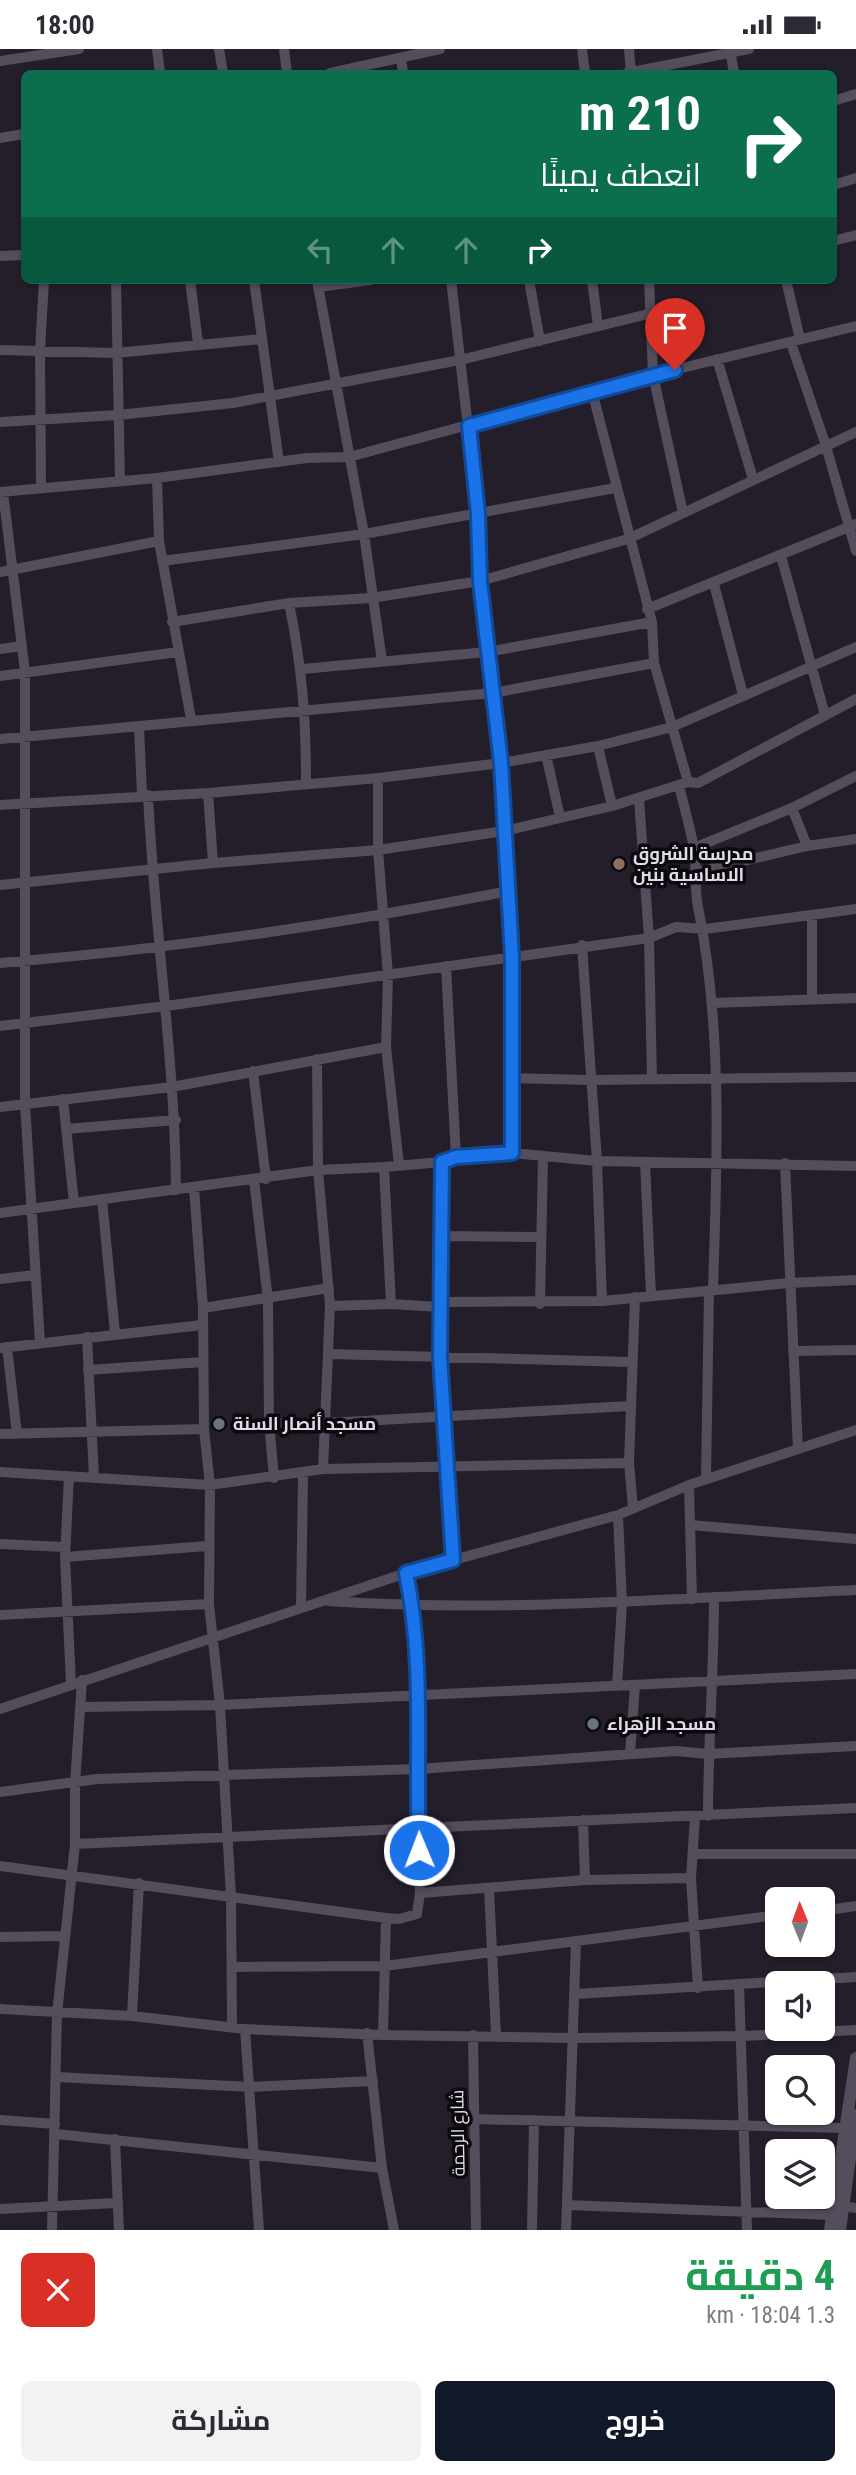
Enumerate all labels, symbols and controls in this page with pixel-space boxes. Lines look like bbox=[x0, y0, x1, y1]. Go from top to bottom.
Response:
text: 18:00 bbox=[35, 10, 95, 40]
text: 210 m bbox=[579, 85, 701, 142]
icon: right bbox=[725, 98, 816, 189]
text: انعطف يمينًا bbox=[540, 156, 701, 194]
icon: left bbox=[301, 231, 339, 269]
icon: ahead bbox=[374, 231, 412, 269]
icon: ahead bbox=[447, 231, 485, 269]
icon: right bbox=[520, 231, 558, 269]
pin bbox=[645, 298, 705, 370]
icon: arrive bbox=[656, 309, 694, 347]
place label: مدرسة الشروق الاساسية بنين bbox=[633, 843, 753, 886]
marker: مدرسة الشروق الاساسية بنين bbox=[611, 856, 627, 872]
place label: مسجد أنصار السنة bbox=[233, 1411, 376, 1434]
marker: مسجد أنصار السنة bbox=[211, 1416, 227, 1432]
place label: مسجد الزهراء bbox=[607, 1713, 716, 1735]
marker: مسجد الزهراء bbox=[585, 1716, 601, 1732]
position arrow bbox=[382, 1813, 456, 1887]
north arrow bbox=[765, 1887, 835, 1957]
map controls bbox=[765, 1887, 835, 2209]
button: sound bbox=[765, 1971, 835, 2041]
button: search bbox=[765, 2055, 835, 2125]
street label: شارع الرحمة bbox=[446, 2089, 471, 2177]
button: layers bbox=[765, 2139, 835, 2209]
text: 4 دقيقة bbox=[685, 2251, 835, 2300]
button: close bbox=[21, 2253, 95, 2327]
text: 1.3 km · 18:04 bbox=[706, 2302, 835, 2329]
button: مشاركة bbox=[21, 2381, 421, 2461]
button: خروج bbox=[435, 2381, 835, 2461]

